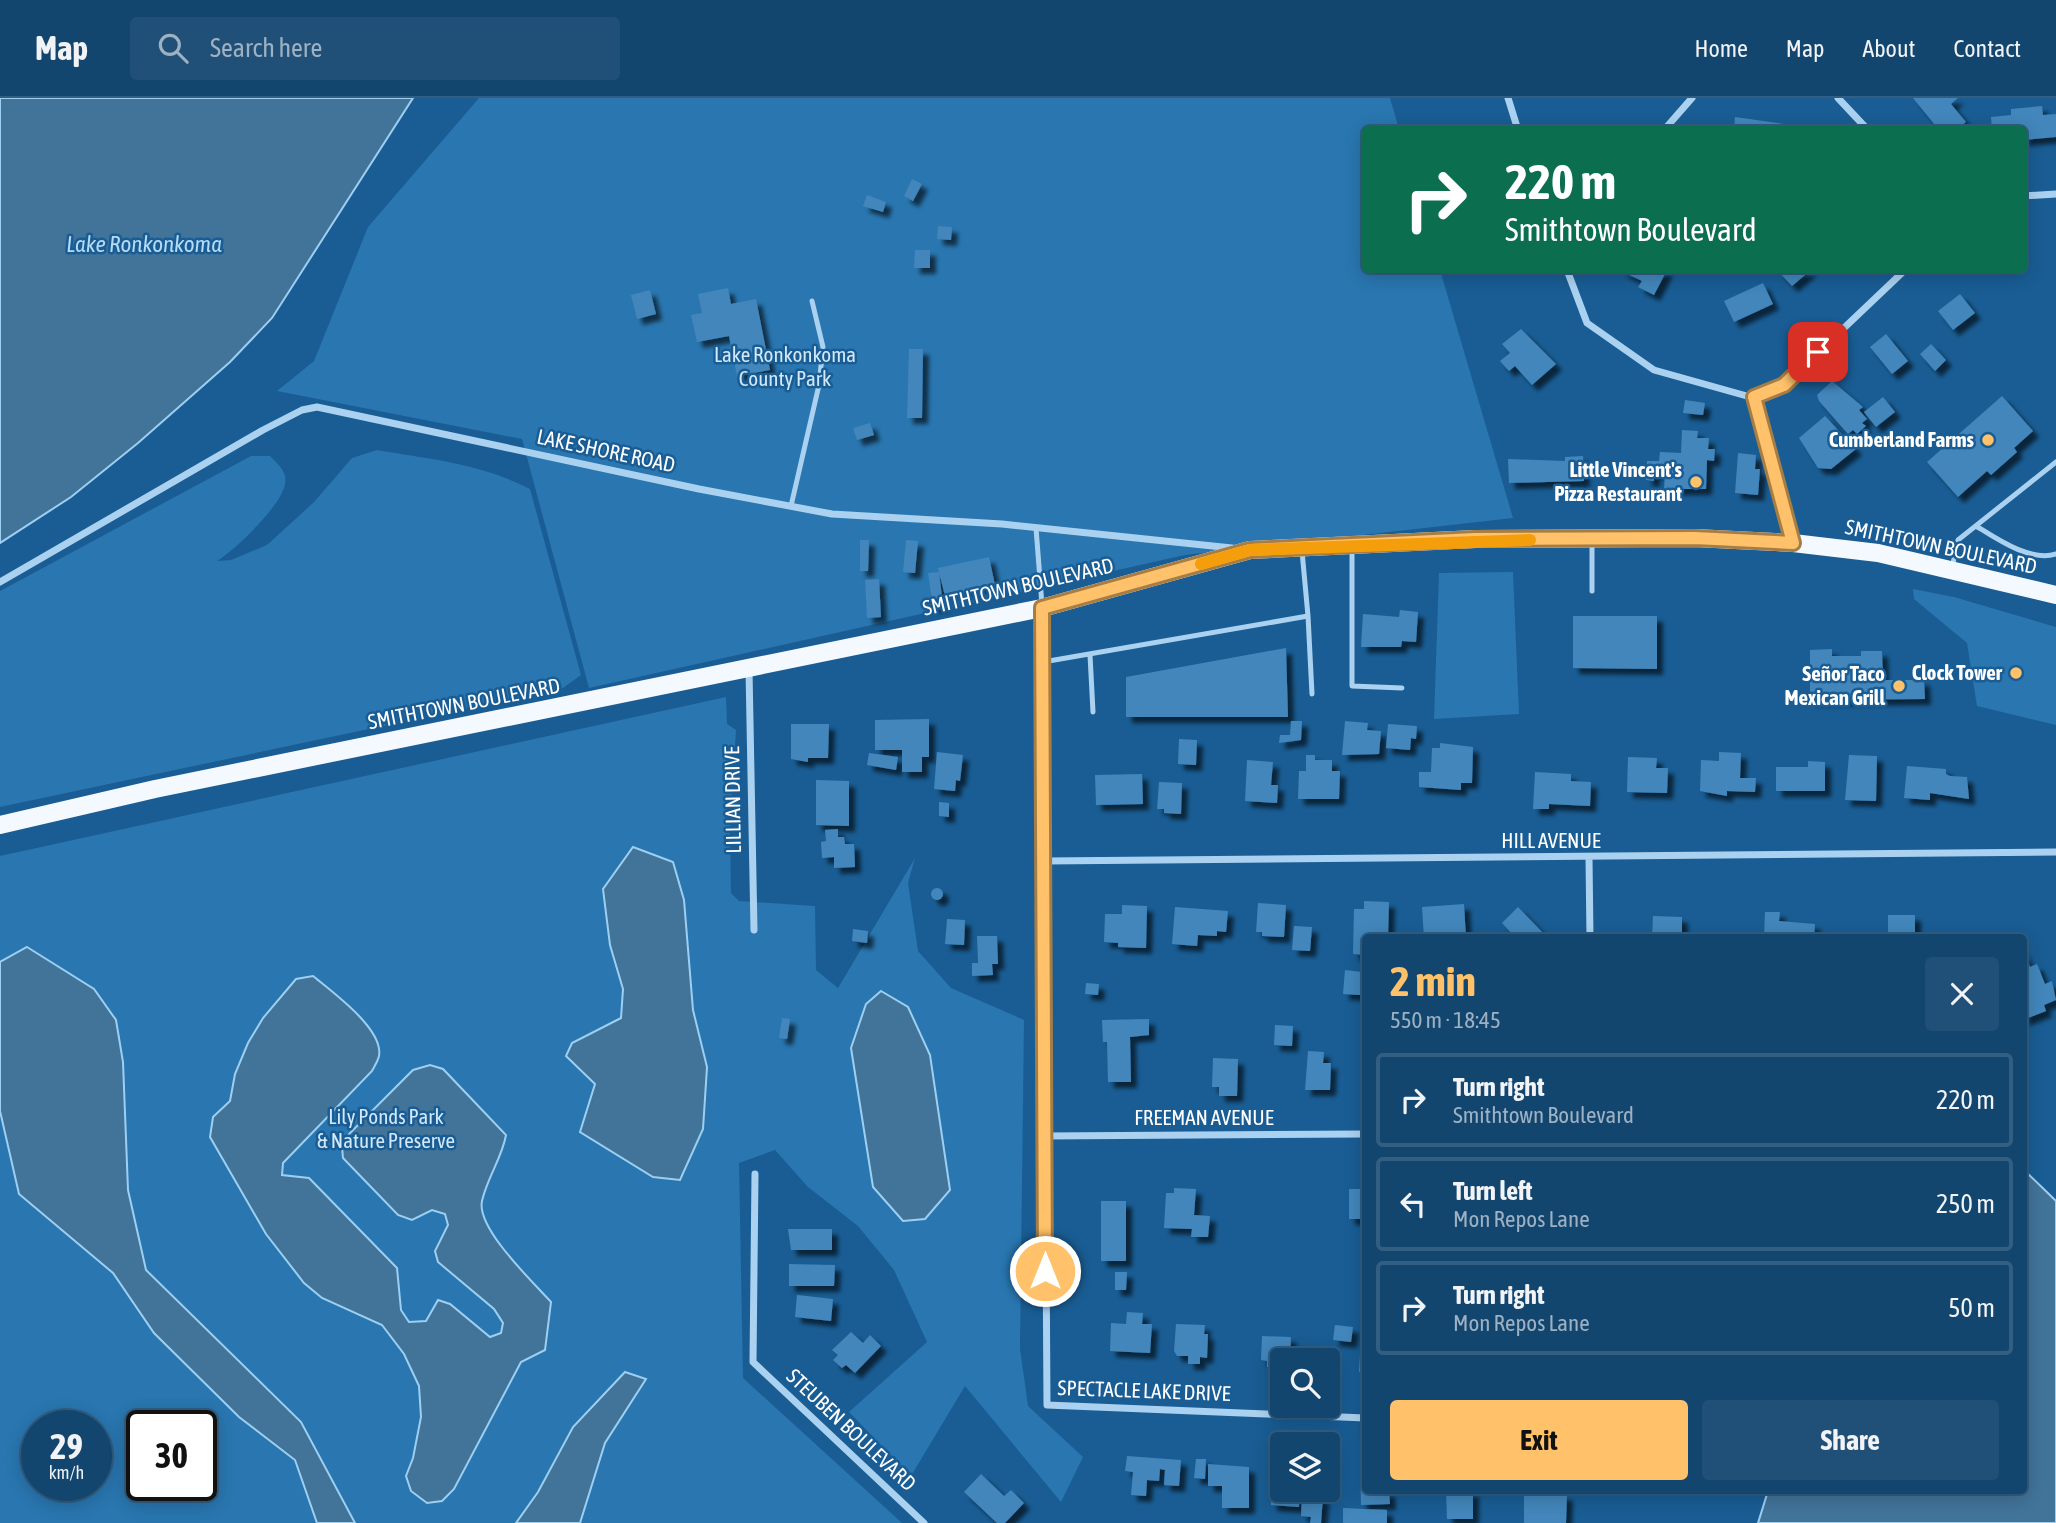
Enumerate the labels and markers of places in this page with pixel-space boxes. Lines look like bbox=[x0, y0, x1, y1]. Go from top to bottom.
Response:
pin bbox=[1788, 322, 1848, 382]
place label: Cumberland Farms bbox=[1829, 427, 1975, 451]
marker: Cumberland Farms bbox=[1980, 432, 1996, 448]
place label: Little Vincent's Pizza Restaurant bbox=[1554, 457, 1683, 505]
marker: Little Vincent's Pizza Restaurant bbox=[1688, 474, 1704, 490]
place label: Clock Tower bbox=[1912, 660, 2003, 684]
place label: Señor Taco Mexican Grill bbox=[1784, 661, 1885, 709]
marker: Clock Tower bbox=[2008, 665, 2024, 681]
marker: Señor Taco Mexican Grill bbox=[1891, 678, 1907, 694]

